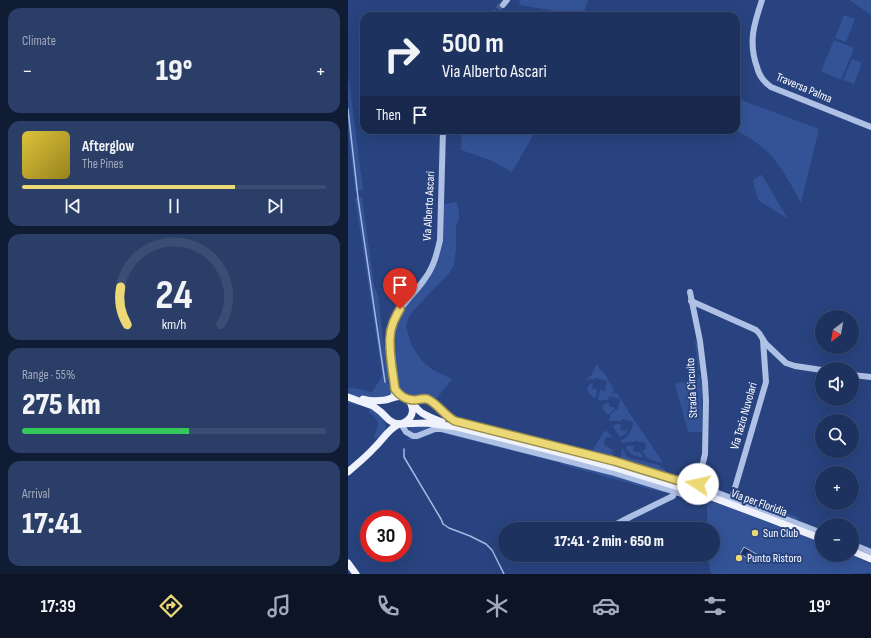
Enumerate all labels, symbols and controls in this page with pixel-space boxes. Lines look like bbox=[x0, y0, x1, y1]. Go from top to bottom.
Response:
text: 500 m bbox=[442, 27, 504, 60]
icon: right bbox=[376, 28, 428, 80]
text: Climate bbox=[22, 33, 56, 49]
text: 19° bbox=[156, 53, 192, 89]
text: − bbox=[22, 58, 33, 85]
text: + bbox=[315, 58, 326, 85]
text: Via Alberto Ascari bbox=[442, 61, 547, 82]
street label: Traversa Palma bbox=[774, 70, 835, 107]
icon: arrive bbox=[409, 104, 431, 126]
text: Then bbox=[376, 106, 401, 125]
text: Afterglow bbox=[82, 137, 134, 156]
text: The Pines bbox=[82, 156, 123, 172]
street label: Via Alberto Ascari bbox=[420, 171, 438, 241]
icon: previous bbox=[62, 195, 84, 217]
icon: pause bbox=[163, 195, 185, 217]
icon: next bbox=[264, 195, 286, 217]
pin bbox=[383, 268, 417, 309]
text: 24 bbox=[155, 271, 193, 320]
icon: arrive bbox=[389, 274, 411, 296]
north arrow bbox=[815, 310, 859, 354]
map controls bbox=[815, 310, 859, 562]
text: km/h bbox=[162, 316, 186, 333]
street label: Strada Circuito bbox=[683, 358, 701, 418]
button: sound bbox=[815, 362, 859, 406]
text: Range · 55% bbox=[22, 367, 75, 383]
street label: Via Tazio Nuvolari bbox=[727, 381, 761, 451]
text: 275 km bbox=[22, 387, 101, 423]
button: search bbox=[815, 414, 859, 458]
position arrow bbox=[677, 463, 719, 505]
button: + bbox=[815, 466, 859, 510]
text: Arrival bbox=[22, 486, 50, 502]
street label: Via per Floridia bbox=[729, 486, 789, 520]
text: 17:41 bbox=[22, 506, 82, 542]
speed limit sign: 30 bbox=[360, 510, 412, 562]
button: − bbox=[815, 518, 859, 562]
place label: Sun Club bbox=[763, 526, 798, 541]
marker: Sun Club bbox=[750, 528, 760, 538]
text: 17:41 · 2 min · 650 m bbox=[554, 532, 664, 551]
place label: Punto Ristoro bbox=[747, 551, 802, 566]
marker: Punto Ristoro bbox=[734, 553, 744, 563]
icon: directions bbox=[157, 592, 185, 620]
icon: music bbox=[265, 592, 293, 620]
icon: phone bbox=[374, 592, 402, 620]
icon: climate bbox=[483, 592, 511, 620]
icon: car bbox=[592, 592, 620, 620]
icon: filters bbox=[701, 592, 729, 620]
text: 17:39 bbox=[40, 596, 76, 617]
text: 19° bbox=[809, 596, 831, 617]

